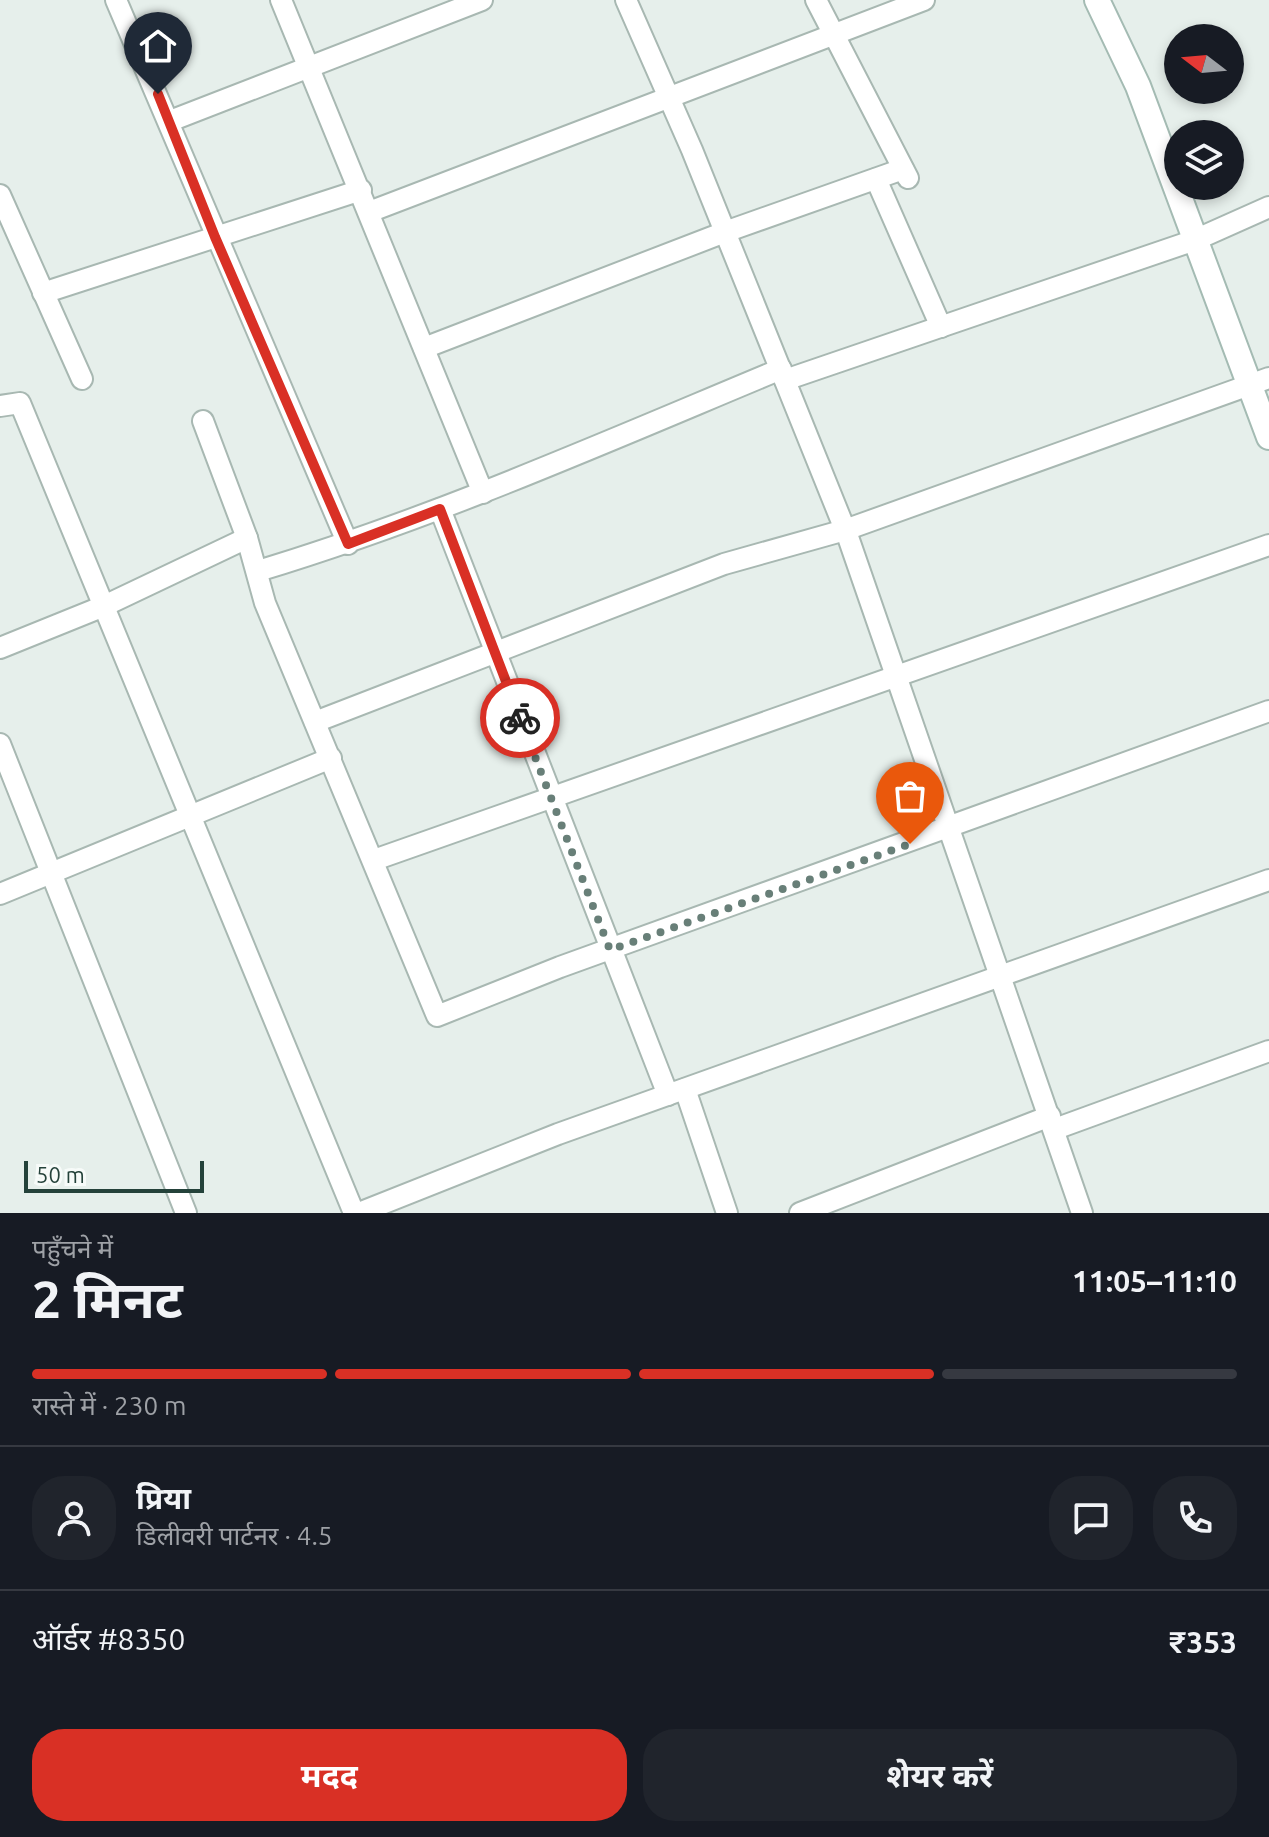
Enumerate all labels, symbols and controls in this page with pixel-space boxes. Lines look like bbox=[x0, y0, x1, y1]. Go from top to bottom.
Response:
pin bbox=[124, 12, 192, 94]
icon: home bbox=[136, 24, 180, 68]
north arrow bbox=[1164, 24, 1244, 104]
map controls bbox=[1164, 24, 1244, 200]
button: layers bbox=[1164, 120, 1244, 200]
courier bbox=[480, 678, 560, 758]
icon: bike bbox=[498, 696, 542, 740]
pin bbox=[876, 762, 944, 844]
icon: bag bbox=[888, 774, 932, 818]
scale bar bbox=[24, 1157, 204, 1193]
text: 50 m bbox=[36, 1162, 85, 1187]
text: पहुँचने में bbox=[32, 1234, 113, 1263]
text: 11:05–11:10 bbox=[1072, 1264, 1237, 1298]
text: 2 मिनट bbox=[32, 1270, 183, 1328]
text: रास्ते में · 230 m bbox=[32, 1391, 187, 1420]
button: person bbox=[32, 1476, 116, 1560]
button: chat bbox=[1049, 1476, 1133, 1560]
button: phone bbox=[1153, 1476, 1237, 1560]
text: प्रिया bbox=[136, 1481, 191, 1515]
text: डिलीवरी पार्टनर · 4.5 bbox=[136, 1521, 332, 1550]
text: ऑर्डर #8350 bbox=[32, 1622, 185, 1656]
text: ₹353 bbox=[1169, 1625, 1237, 1659]
button: मदद bbox=[32, 1729, 627, 1821]
button: शेयर करें bbox=[643, 1729, 1237, 1821]

